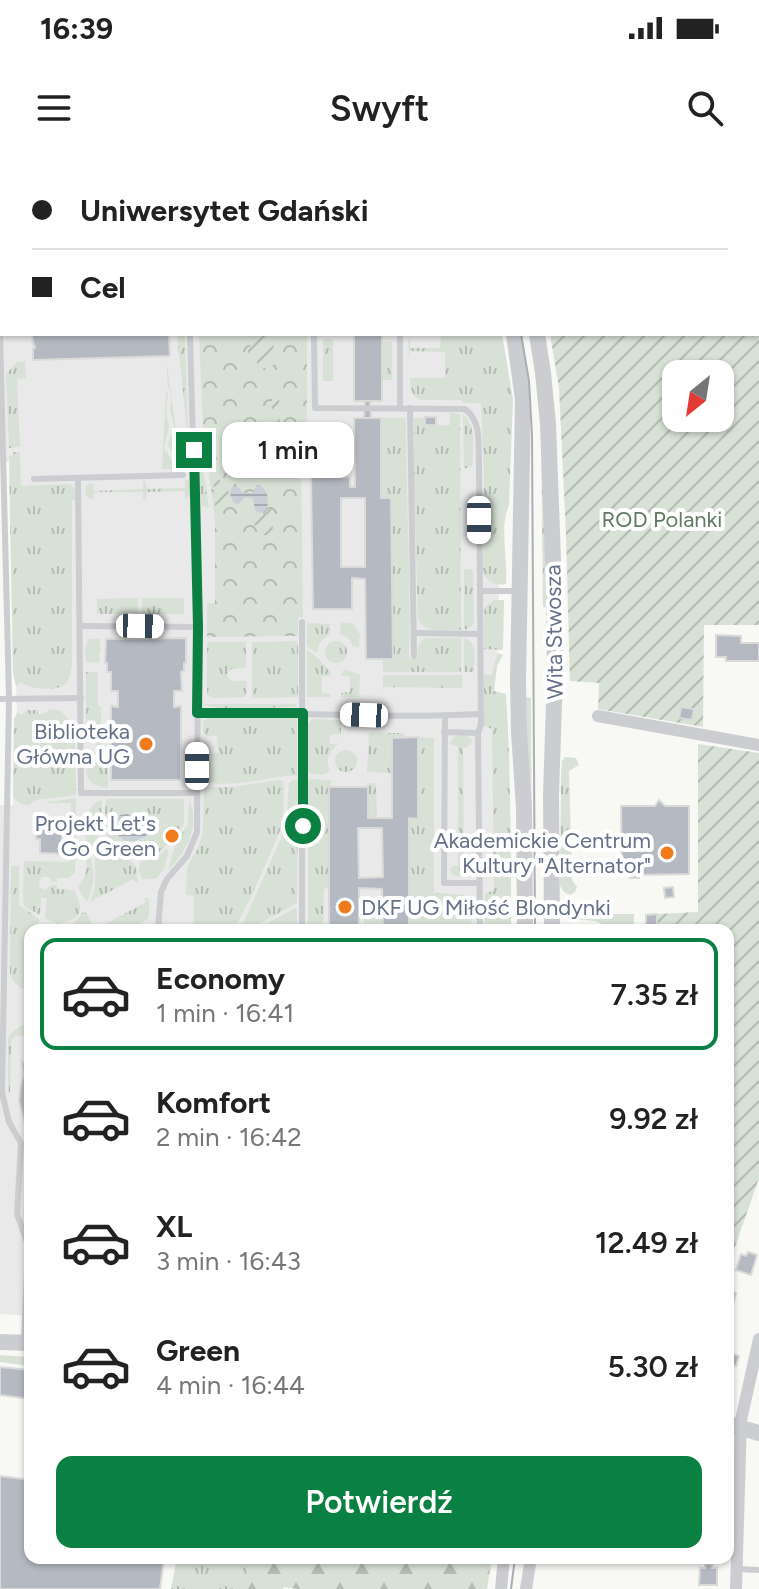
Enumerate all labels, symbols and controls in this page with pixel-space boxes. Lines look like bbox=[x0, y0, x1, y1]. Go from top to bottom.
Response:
text: 16:39 bbox=[40, 10, 113, 47]
icon: menu bbox=[32, 86, 76, 130]
icon: search bbox=[683, 86, 727, 130]
text: Swyft bbox=[330, 87, 429, 130]
text: Uniwersytet Gdański bbox=[80, 192, 369, 229]
text: Cel bbox=[80, 269, 126, 306]
north arrow bbox=[662, 360, 734, 432]
map controls bbox=[662, 360, 734, 432]
callout: 1 min bbox=[222, 422, 354, 478]
route end bbox=[176, 432, 212, 468]
text: 1 min bbox=[258, 434, 318, 466]
car bbox=[467, 496, 491, 544]
park label: ROD Polanki bbox=[602, 506, 722, 533]
street label: Wita Stwosza bbox=[539, 564, 569, 700]
car bbox=[116, 614, 164, 638]
car bbox=[340, 702, 388, 728]
place label: Biblioteka Główna UG bbox=[16, 718, 130, 770]
marker: Biblioteka Główna UG bbox=[137, 735, 155, 753]
car bbox=[185, 742, 209, 790]
route start bbox=[285, 808, 321, 844]
place label: Projekt Let's Go Green bbox=[34, 810, 156, 862]
marker: Projekt Let's Go Green bbox=[163, 827, 181, 845]
place label: Akademickie Centrum Kultury "Alternator" bbox=[434, 827, 651, 879]
marker: Akademickie Centrum Kultury "Alternator" bbox=[658, 844, 676, 862]
place label: DKF UG Miłość Blondynki bbox=[361, 894, 611, 921]
marker: DKF UG Miłość Blondynki bbox=[336, 898, 354, 916]
icon: car bbox=[60, 958, 132, 1030]
text: Economy bbox=[156, 960, 285, 997]
text: 7.35 zł bbox=[610, 976, 698, 1013]
text: 1 min · 16:41 bbox=[156, 997, 294, 1029]
icon: car bbox=[60, 1082, 132, 1154]
text: Komfort bbox=[156, 1084, 271, 1121]
text: 9.92 zł bbox=[609, 1100, 698, 1137]
text: 2 min · 16:42 bbox=[156, 1121, 302, 1153]
icon: car bbox=[60, 1206, 132, 1278]
text: XL bbox=[156, 1208, 192, 1245]
text: 12.49 zł bbox=[595, 1224, 698, 1261]
text: 3 min · 16:43 bbox=[156, 1245, 301, 1277]
icon: car bbox=[60, 1330, 132, 1402]
text: Green bbox=[156, 1332, 240, 1369]
text: 5.30 zł bbox=[608, 1348, 698, 1385]
text: 4 min · 16:44 bbox=[156, 1369, 305, 1401]
button: Potwierdź bbox=[56, 1456, 702, 1548]

